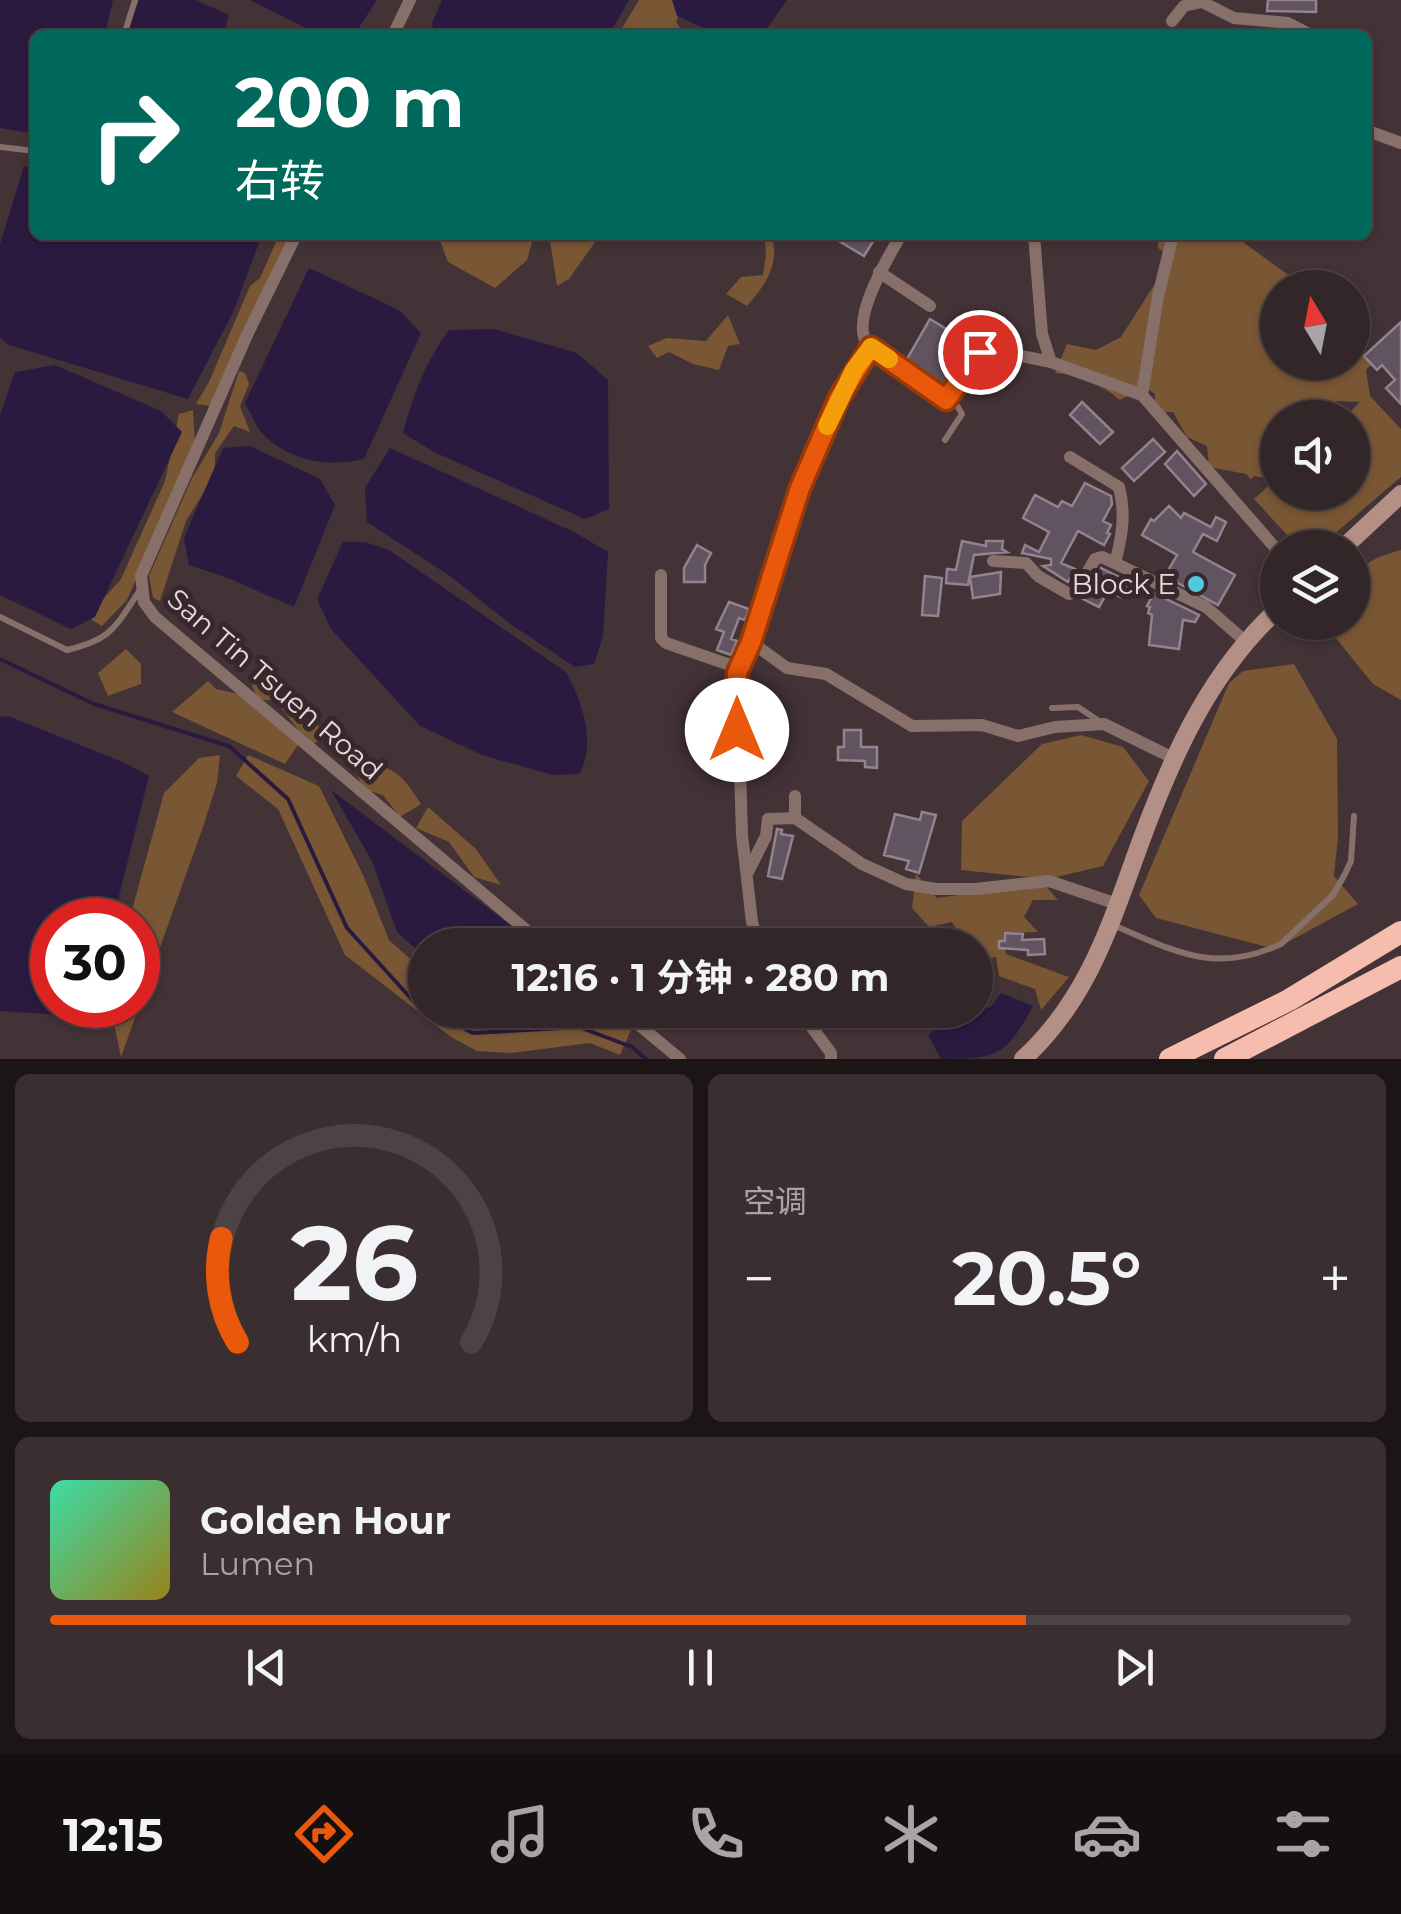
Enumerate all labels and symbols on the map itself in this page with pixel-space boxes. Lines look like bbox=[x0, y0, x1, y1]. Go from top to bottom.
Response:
north arrow bbox=[1260, 270, 1370, 380]
pin bbox=[938, 310, 1023, 395]
place label: Block E bbox=[1071, 567, 1176, 601]
marker: Block E bbox=[1185, 573, 1207, 595]
street label: San Tin Tsuen Road bbox=[161, 581, 389, 787]
position arrow bbox=[685, 678, 789, 782]
speed limit sign: 30 bbox=[30, 898, 160, 1028]

